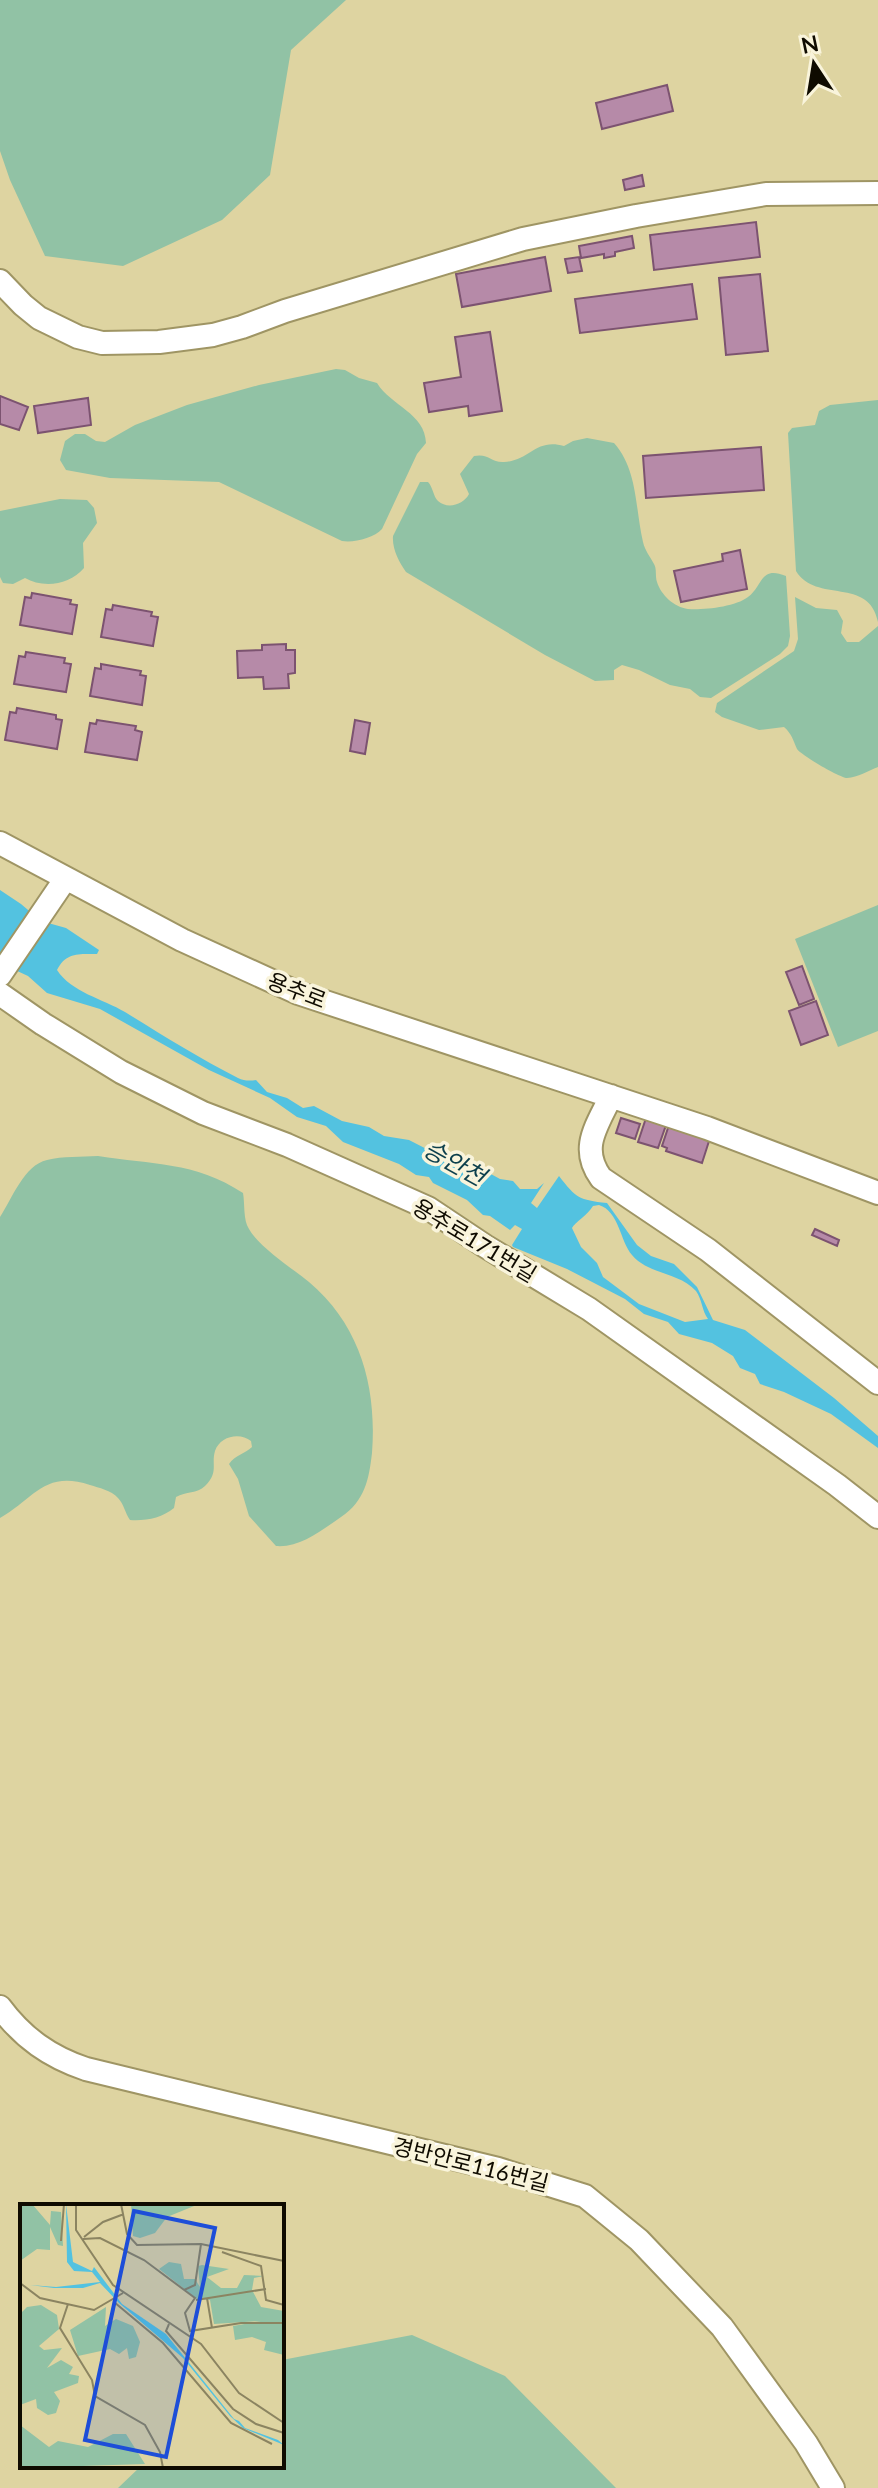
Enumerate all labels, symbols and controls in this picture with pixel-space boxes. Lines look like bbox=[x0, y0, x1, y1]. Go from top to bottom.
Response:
north arrow bbox=[774, 24, 854, 104]
text: N bbox=[799, 29, 821, 59]
street label: 용추로 bbox=[264, 967, 330, 1013]
water label: 승안천 bbox=[419, 1133, 494, 1192]
street label: 용추로171번길 bbox=[408, 1193, 542, 1287]
street label: 경반안로116번길 bbox=[390, 2132, 552, 2196]
inset map bbox=[20, 2204, 284, 2468]

